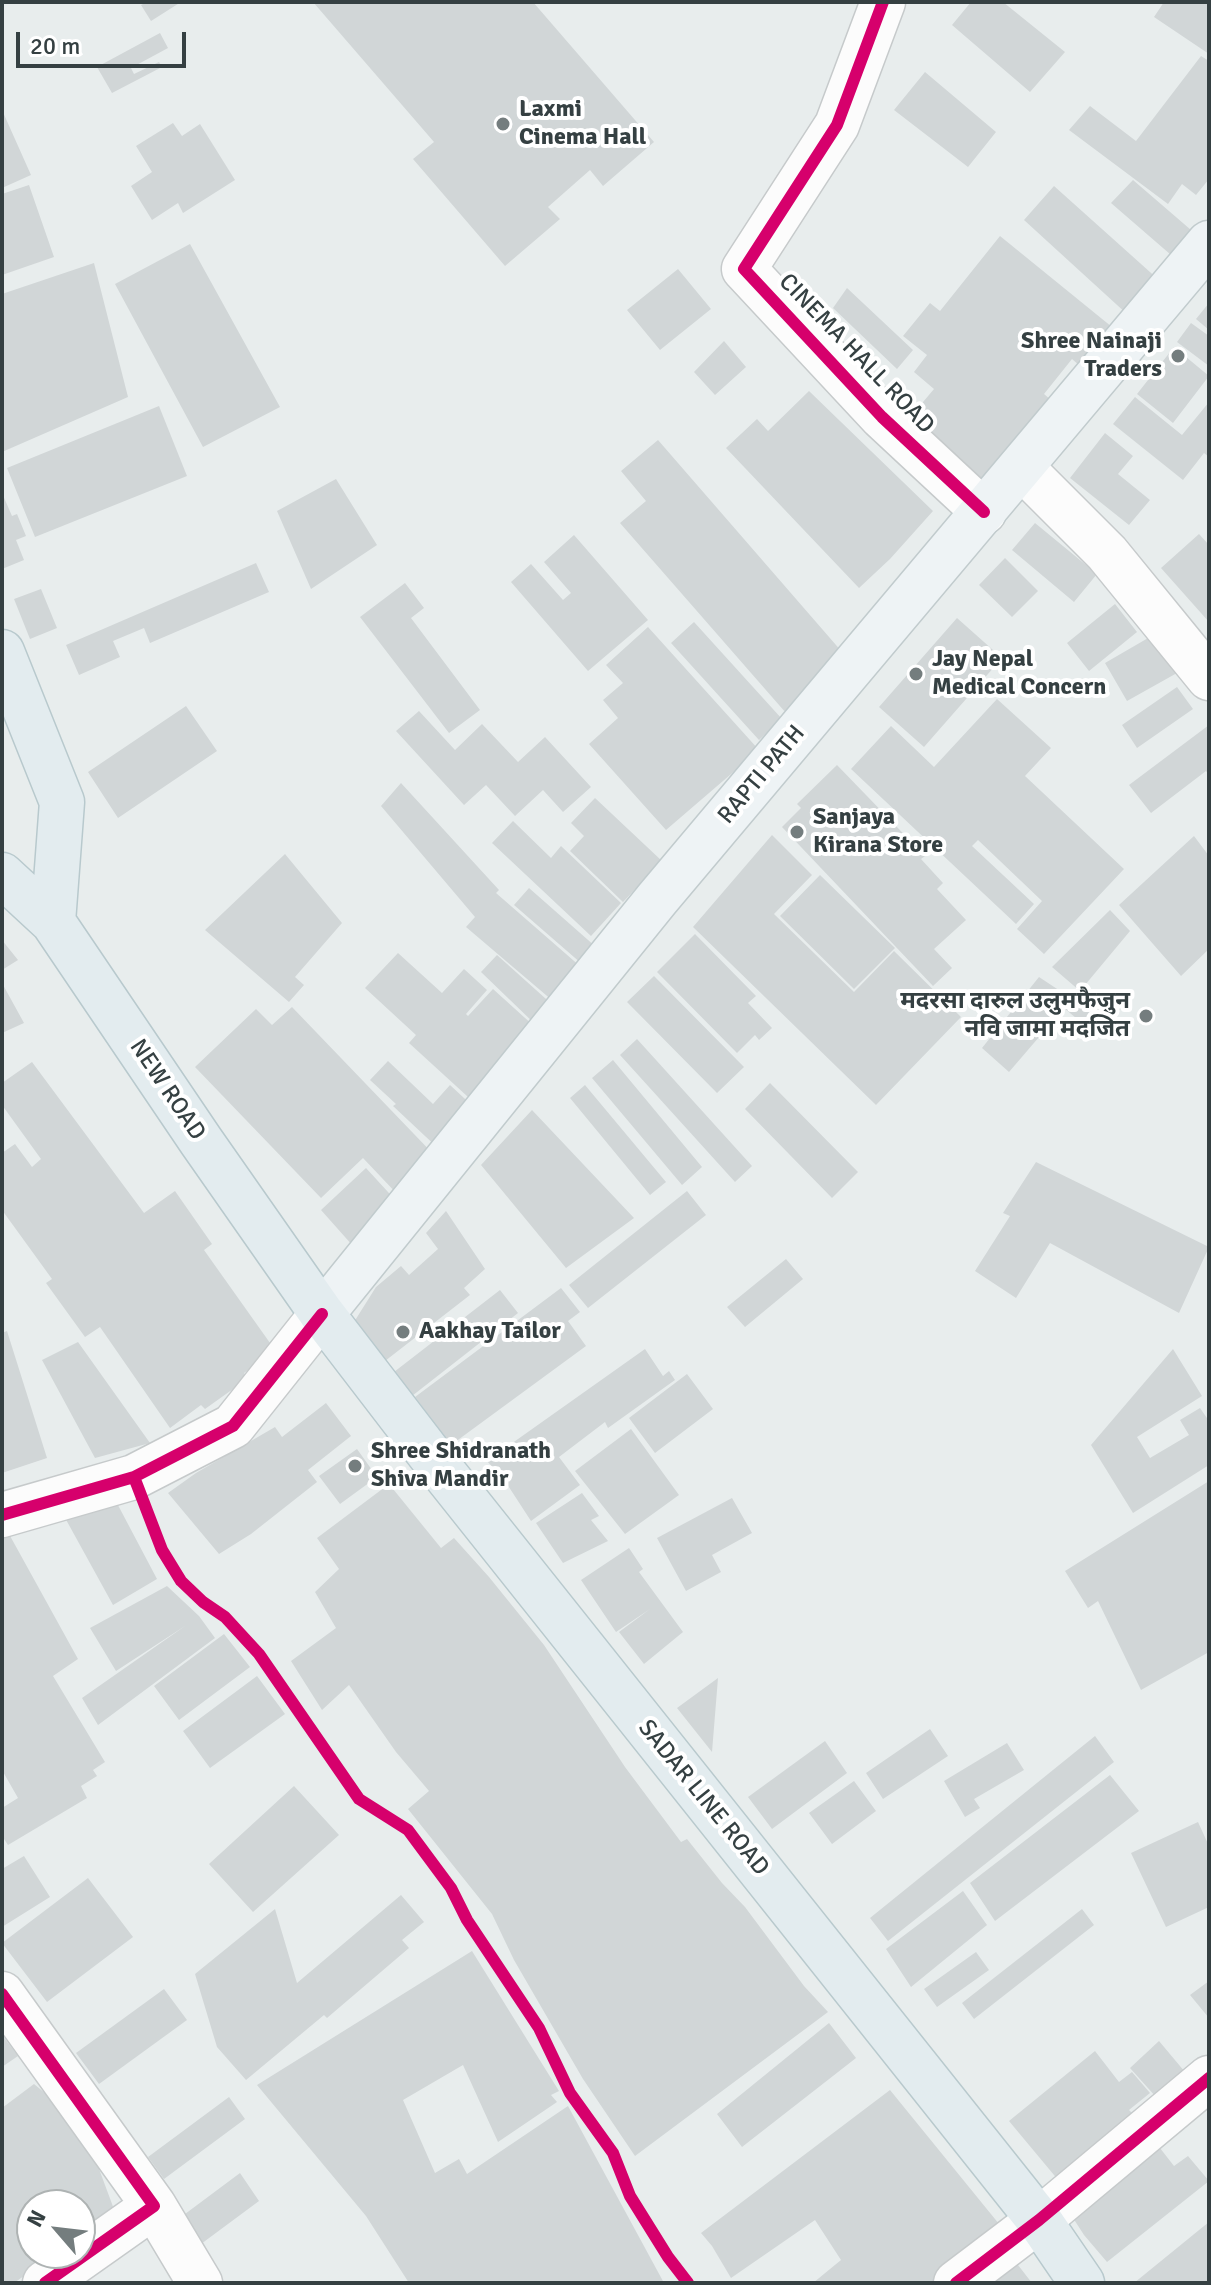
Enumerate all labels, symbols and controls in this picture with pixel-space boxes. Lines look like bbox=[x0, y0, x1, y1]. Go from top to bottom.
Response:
scale bar bbox=[20, 16, 190, 66]
text: 20 m bbox=[30, 31, 80, 61]
place label: Laxmi Cinema Hall bbox=[519, 96, 646, 152]
marker: Laxmi Cinema Hall bbox=[494, 115, 512, 133]
street label: CINEMA HALL ROAD bbox=[772, 268, 940, 440]
place label: Shree Nainaji Traders bbox=[1021, 328, 1162, 384]
marker: Shree Nainaji Traders bbox=[1169, 347, 1187, 365]
place label: Jay Nepal Medical Concern bbox=[932, 646, 1106, 702]
marker: Jay Nepal Medical Concern bbox=[907, 665, 925, 683]
street label: RAPTI PATH bbox=[712, 720, 812, 830]
place label: Sanjaya Kirana Store bbox=[813, 804, 943, 860]
marker: Sanjaya Kirana Store bbox=[788, 823, 806, 841]
place label: मदरसा दारुल उलुमफैजुन नवि जामा मदजित bbox=[900, 988, 1130, 1044]
marker: मदरसा दारुल उलुमफैजुन नवि जामा मदजित bbox=[1137, 1007, 1155, 1025]
street label: NEW ROAD bbox=[123, 1034, 211, 1146]
place label: Aakhay Tailor bbox=[419, 1318, 561, 1346]
marker: Aakhay Tailor bbox=[394, 1323, 412, 1341]
place label: Shree Shidranath Shiva Mandir bbox=[371, 1438, 551, 1494]
marker: Shree Shidranath Shiva Mandir bbox=[346, 1457, 364, 1475]
street label: SADAR LINE ROAD bbox=[631, 1714, 775, 1882]
north arrow bbox=[16, 2189, 96, 2269]
text: N bbox=[21, 2205, 52, 2232]

